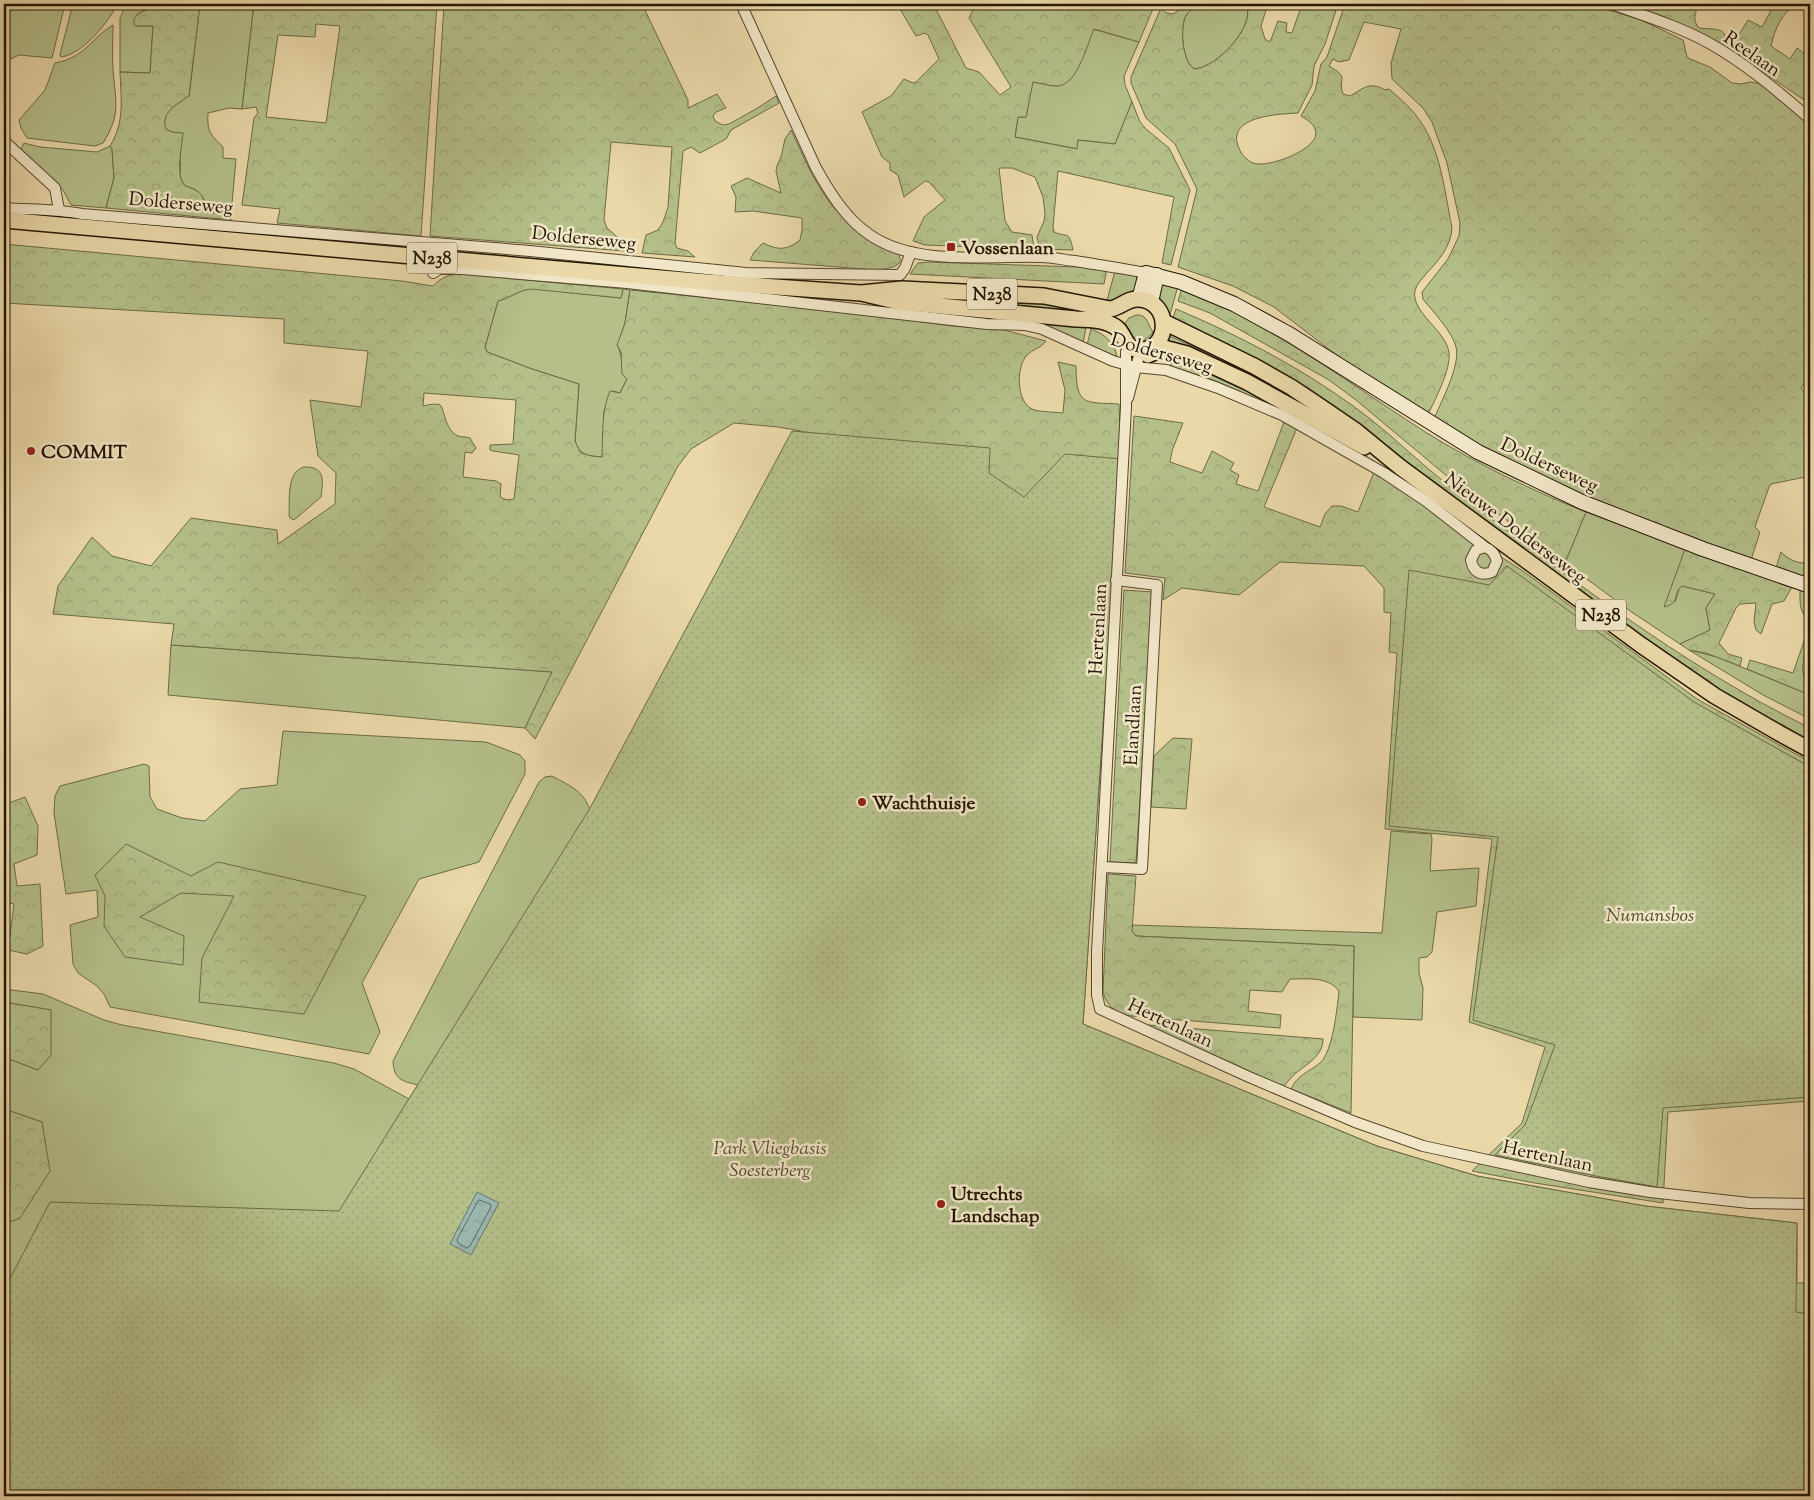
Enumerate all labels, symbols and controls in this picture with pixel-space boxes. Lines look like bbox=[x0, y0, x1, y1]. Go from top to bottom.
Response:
street label: Reelaan bbox=[1717, 25, 1786, 85]
street label: Dolderseweg bbox=[127, 186, 234, 223]
street label: Dolderseweg bbox=[530, 221, 637, 258]
place label: Vossenlaan bbox=[961, 236, 1055, 263]
marker: Vossenlaan bbox=[945, 241, 957, 253]
road number: N238 bbox=[407, 242, 457, 274]
road number: N238 bbox=[967, 278, 1017, 310]
street label: Dolderseweg bbox=[1107, 327, 1215, 382]
street label: Dolderseweg bbox=[1496, 432, 1602, 501]
place label: COMMIT bbox=[41, 440, 127, 467]
marker: COMMIT bbox=[25, 445, 37, 457]
street label: Nieuwe Dolderseweg bbox=[1438, 467, 1591, 591]
street label: Hertenlaan bbox=[1084, 583, 1115, 676]
road number: N238 bbox=[1576, 600, 1626, 630]
street label: Elandlaan bbox=[1119, 684, 1150, 766]
place label: Wachthuisje bbox=[872, 791, 976, 818]
marker: Wachthuisje bbox=[856, 796, 868, 808]
park label: Numansbos bbox=[1606, 903, 1694, 930]
street label: Hertenlaan bbox=[1123, 993, 1217, 1056]
street label: Hertenlaan bbox=[1500, 1135, 1595, 1180]
park label: Park Vliegbasis Soesterberg bbox=[713, 1136, 827, 1185]
place label: Utrechts Landschap bbox=[951, 1182, 1040, 1231]
marker: Utrechts Landschap bbox=[935, 1198, 947, 1210]

